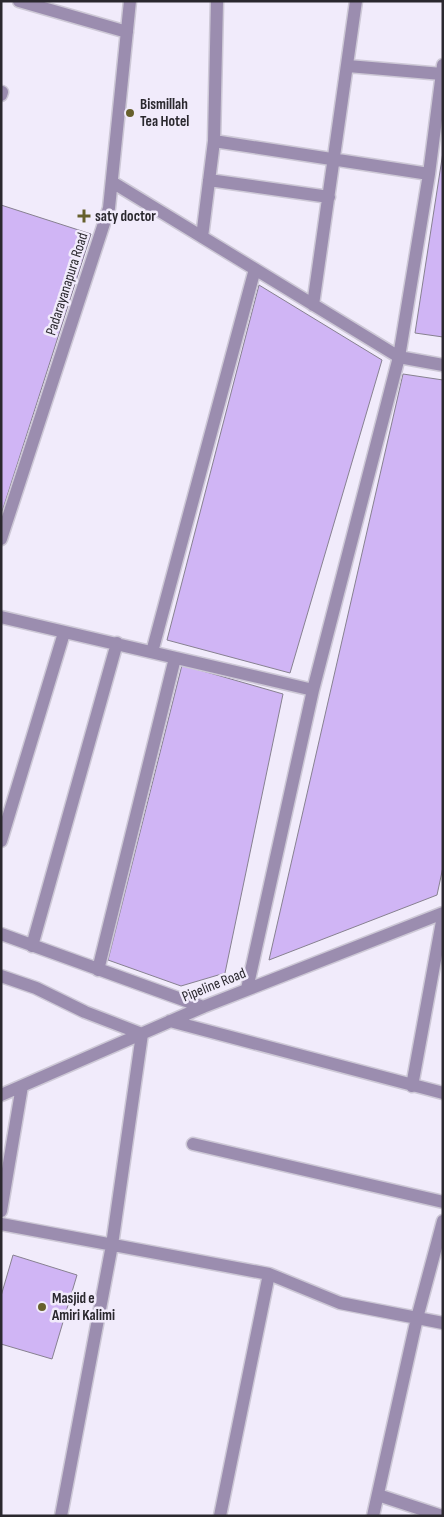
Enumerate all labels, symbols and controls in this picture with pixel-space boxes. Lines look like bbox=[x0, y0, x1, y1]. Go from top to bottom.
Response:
place label: Bismillah Tea Hotel bbox=[140, 95, 189, 131]
marker: Bismillah Tea Hotel bbox=[124, 107, 136, 119]
place label: saty doctor bbox=[95, 207, 156, 226]
marker: saty doctor bbox=[77, 209, 91, 223]
street label: Padarayanapura Road bbox=[41, 230, 93, 338]
street label: Pipeline Road bbox=[179, 964, 249, 1006]
place label: Masjid e Amiri Kalimi bbox=[51, 1289, 115, 1325]
marker: Masjid e Amiri Kalimi bbox=[36, 1301, 48, 1313]

